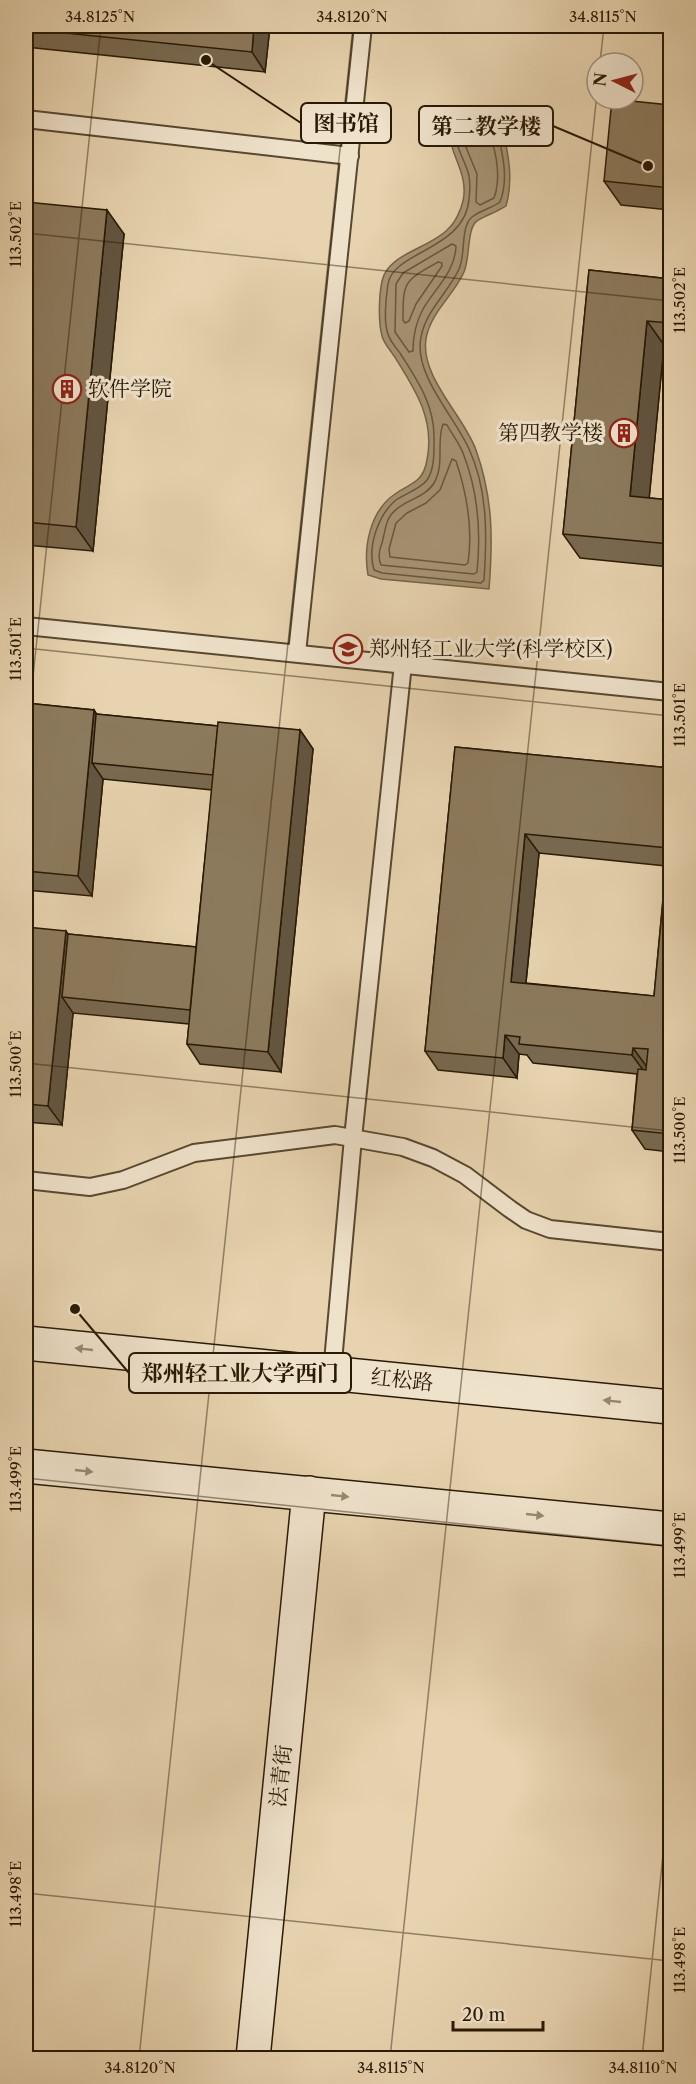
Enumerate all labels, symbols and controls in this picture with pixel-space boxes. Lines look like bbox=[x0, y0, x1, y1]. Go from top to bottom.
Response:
text: 34.8125°N bbox=[65, 7, 135, 26]
text: 34.8120°N bbox=[316, 7, 388, 26]
text: 34.8115°N bbox=[569, 7, 637, 26]
north arrow bbox=[585, 51, 645, 111]
text: N bbox=[589, 71, 611, 87]
callout: 图书馆 bbox=[301, 103, 391, 143]
callout: 第二教学楼 bbox=[419, 106, 553, 146]
text: 图书馆 bbox=[313, 110, 379, 137]
text: 第二教学楼 bbox=[431, 113, 541, 140]
text: 113.502°E bbox=[6, 201, 25, 267]
text: 113.502°E bbox=[670, 267, 689, 333]
building icon: 软件学院 bbox=[51, 373, 83, 405]
place label: 软件学院 bbox=[88, 376, 172, 401]
building icon: 第四教学楼 bbox=[608, 417, 640, 449]
place label: 第四教学楼 bbox=[498, 420, 603, 445]
text: 113.501°E bbox=[6, 617, 25, 681]
school or university icon: 郑州轻工业大学(科学校区) bbox=[332, 633, 364, 665]
place label: 郑州轻工业大学(科学校区) bbox=[369, 636, 613, 661]
text: 113.501°E bbox=[670, 683, 689, 747]
text: 113.500°E bbox=[6, 1030, 25, 1098]
text: 113.500°E bbox=[670, 1096, 689, 1164]
one-way arrow bbox=[74, 1344, 93, 1354]
callout: 郑州轻工业大学西门 bbox=[129, 1353, 351, 1393]
text: 郑州轻工业大学西门 bbox=[141, 1360, 339, 1387]
street label: 红松路 bbox=[369, 1364, 435, 1395]
one-way arrow bbox=[603, 1396, 622, 1406]
text: 113.499°E bbox=[6, 1446, 25, 1512]
one-way arrow bbox=[74, 1466, 93, 1476]
one-way arrow bbox=[331, 1491, 350, 1501]
one-way arrow bbox=[525, 1510, 544, 1520]
text: 113.499°E bbox=[670, 1512, 689, 1578]
street label: 法青街 bbox=[265, 1743, 296, 1809]
text: 113.498°E bbox=[6, 1861, 25, 1927]
text: 113.498°E bbox=[670, 1927, 689, 1993]
scale bar bbox=[453, 1994, 543, 2032]
text: 20 m bbox=[462, 2004, 506, 2026]
text: 34.8120°N bbox=[104, 2058, 176, 2077]
text: 34.8115°N bbox=[357, 2058, 425, 2077]
text: 34.8110°N bbox=[608, 2058, 678, 2077]

